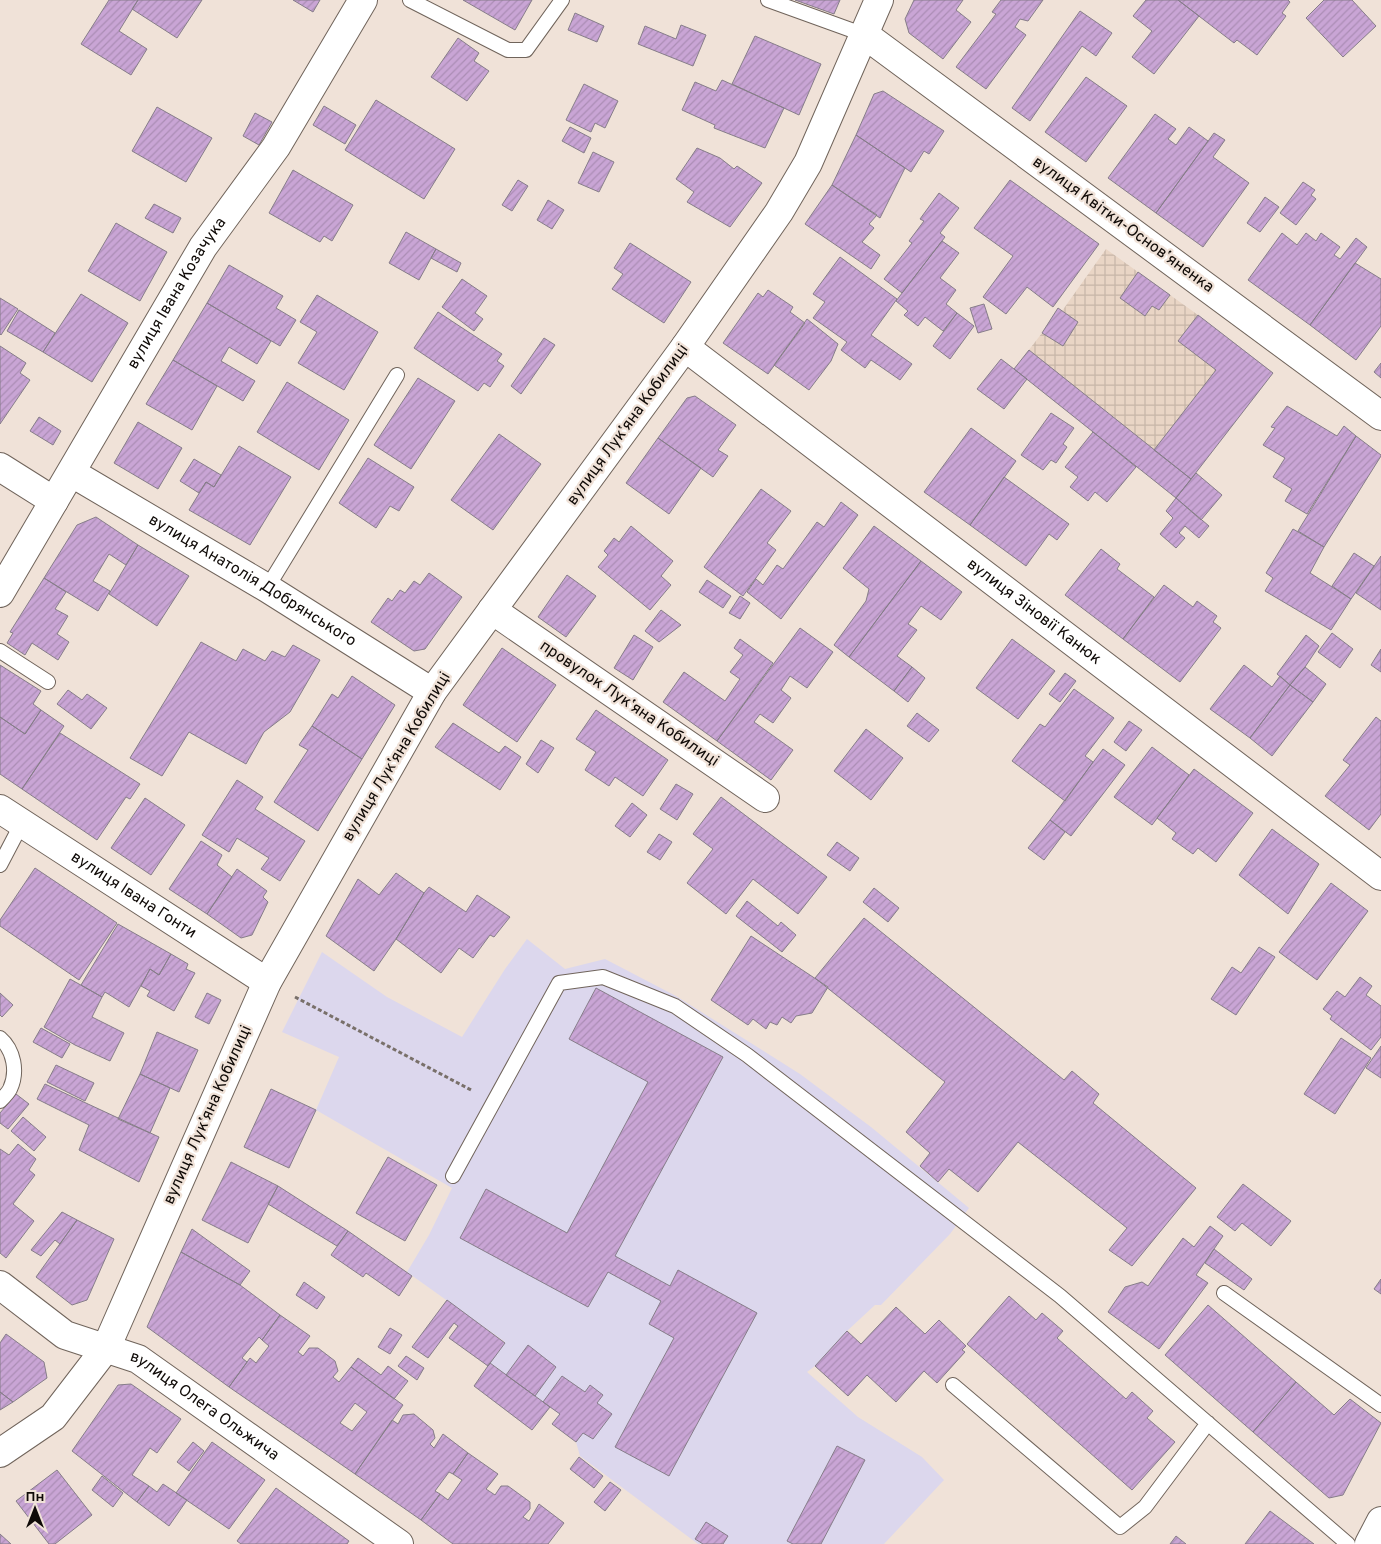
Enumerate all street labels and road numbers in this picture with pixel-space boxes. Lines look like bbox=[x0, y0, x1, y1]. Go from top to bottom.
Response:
street label: вулиця Квітки-Основʼяненка bbox=[1028, 152, 1218, 298]
street label: вулиця Івана Козачука bbox=[123, 214, 231, 373]
street label: вулиця Лукʼяна Кобилиці bbox=[563, 341, 693, 509]
street label: вулиця Анатолія Добрянського bbox=[145, 510, 360, 652]
street label: вулиця Зіновії Канюк bbox=[963, 555, 1105, 670]
street label: провулок Лукʼяна Кобилиці bbox=[536, 637, 722, 771]
street label: вулиця Лукʼяна Кобилиці bbox=[338, 669, 456, 845]
street label: вулиця Івана Гонти bbox=[67, 847, 200, 943]
street label: вулиця Лукʼяна Кобилиці bbox=[159, 1022, 257, 1208]
street label: вулиця Олега Ольжича bbox=[127, 1347, 283, 1466]

